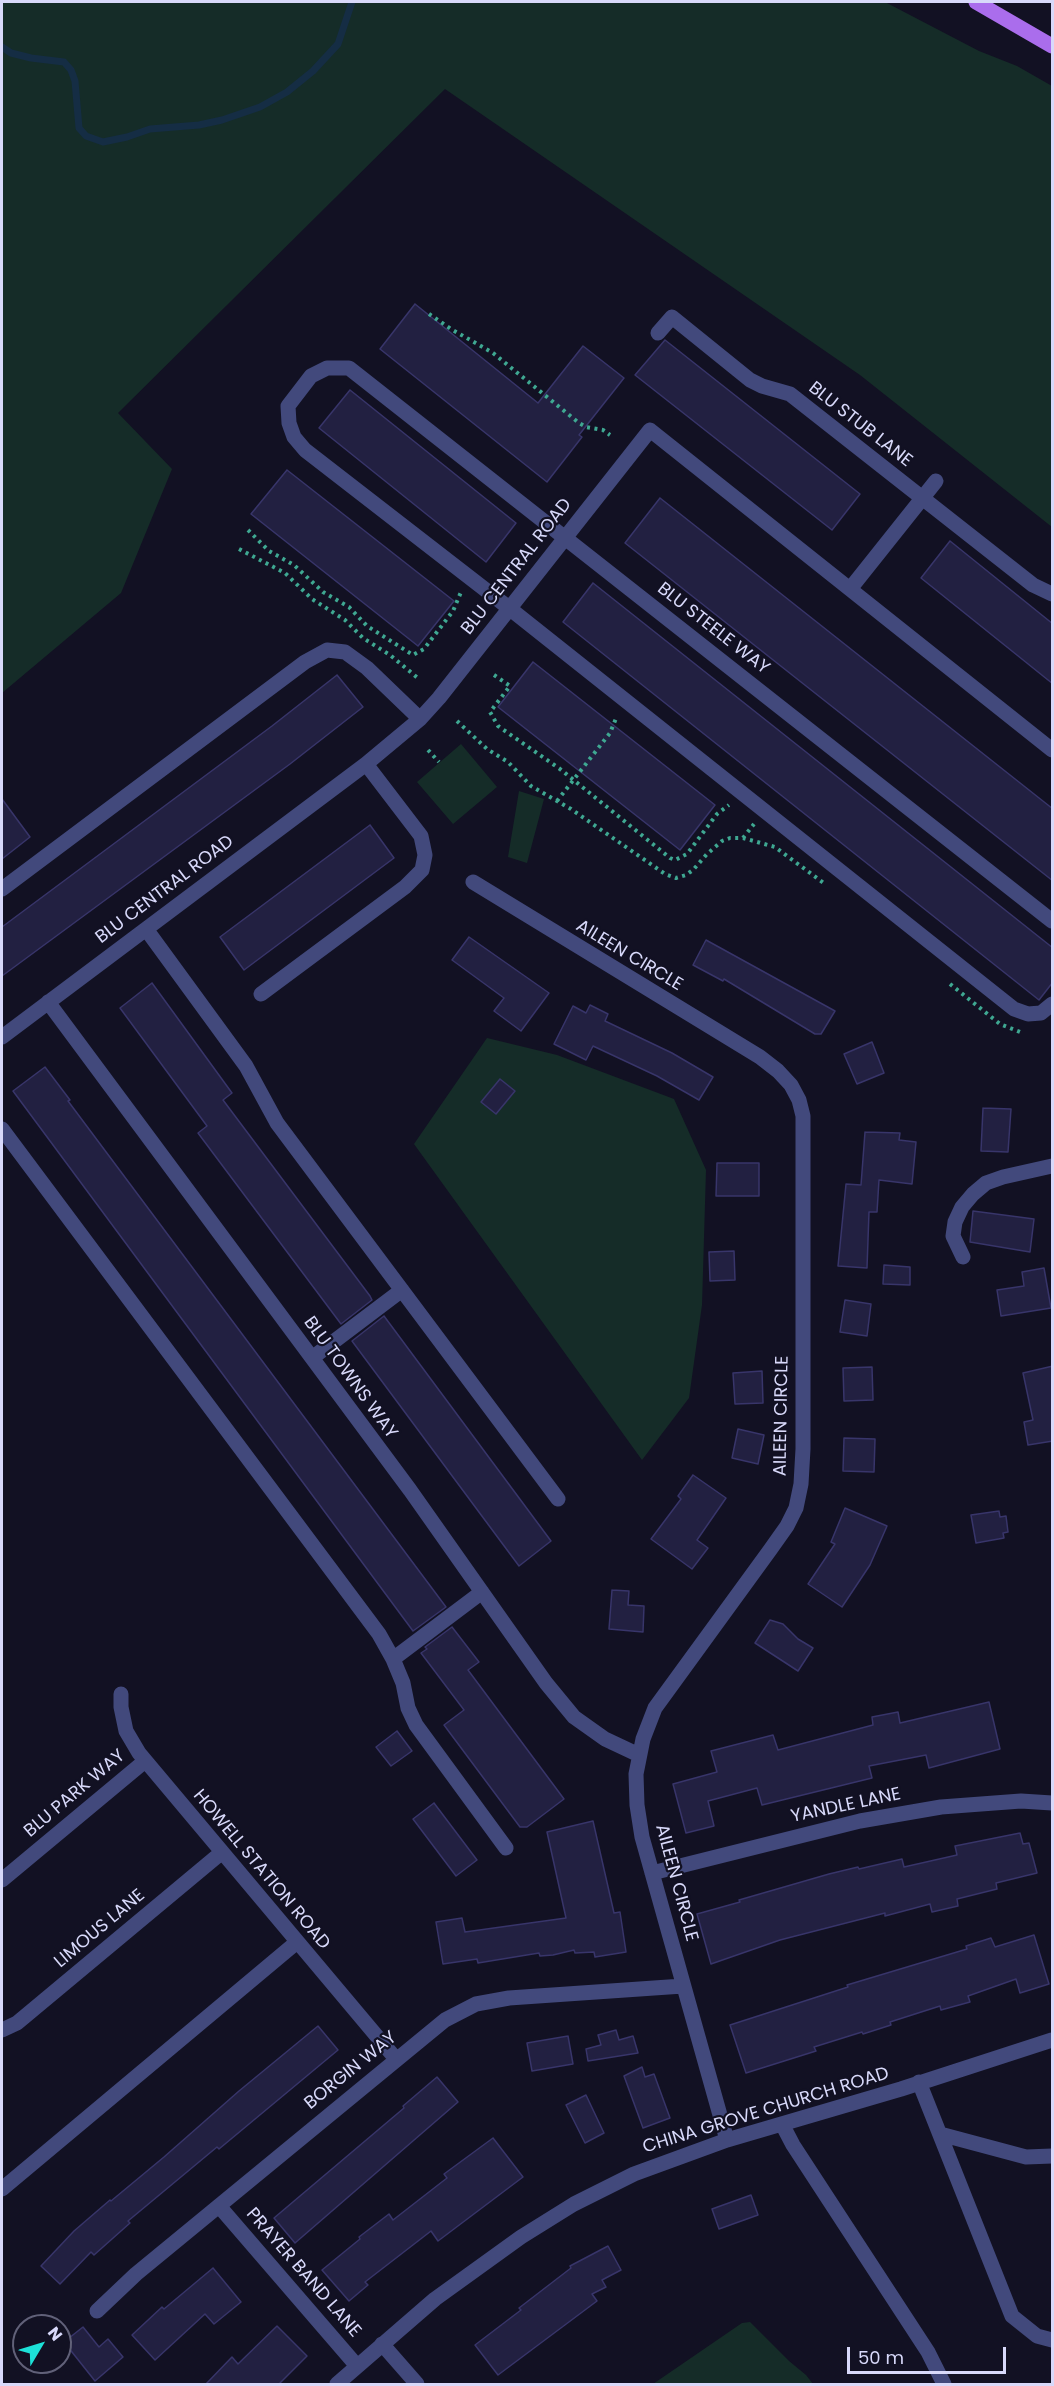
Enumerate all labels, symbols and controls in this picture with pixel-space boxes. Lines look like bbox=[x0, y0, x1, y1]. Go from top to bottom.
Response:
street label: BLU STUB LANE bbox=[804, 378, 916, 472]
street label: BLU CENTRAL ROAD bbox=[457, 495, 577, 639]
street label: BLU STEELE WAY bbox=[653, 578, 773, 680]
street label: BLU CENTRAL ROAD bbox=[92, 831, 238, 949]
street label: AILEEN CIRCLE bbox=[572, 916, 686, 996]
street label: BLU TOWNS WAY bbox=[299, 1313, 401, 1443]
street label: AILEEN CIRCLE bbox=[770, 1356, 794, 1476]
street label: BLU PARK WAY bbox=[20, 1746, 130, 1842]
street label: YANDLE LANE bbox=[789, 1784, 903, 1828]
street label: HOWELL STATION ROAD bbox=[188, 1786, 334, 1954]
street label: AILEEN CIRCLE bbox=[650, 1822, 702, 1944]
street label: LIMOUS LANE bbox=[50, 1885, 150, 1973]
street label: BORGIN WAY bbox=[301, 2027, 401, 2115]
street label: CHINA GROVE CHURCH ROAD bbox=[640, 2063, 892, 2159]
street label: PRAYER BAND LANE bbox=[241, 2204, 365, 2342]
north arrow bbox=[12, 2314, 72, 2374]
text: N bbox=[42, 2322, 68, 2346]
scale bar bbox=[850, 2335, 1009, 2373]
text: 50 m bbox=[858, 2345, 904, 2370]

